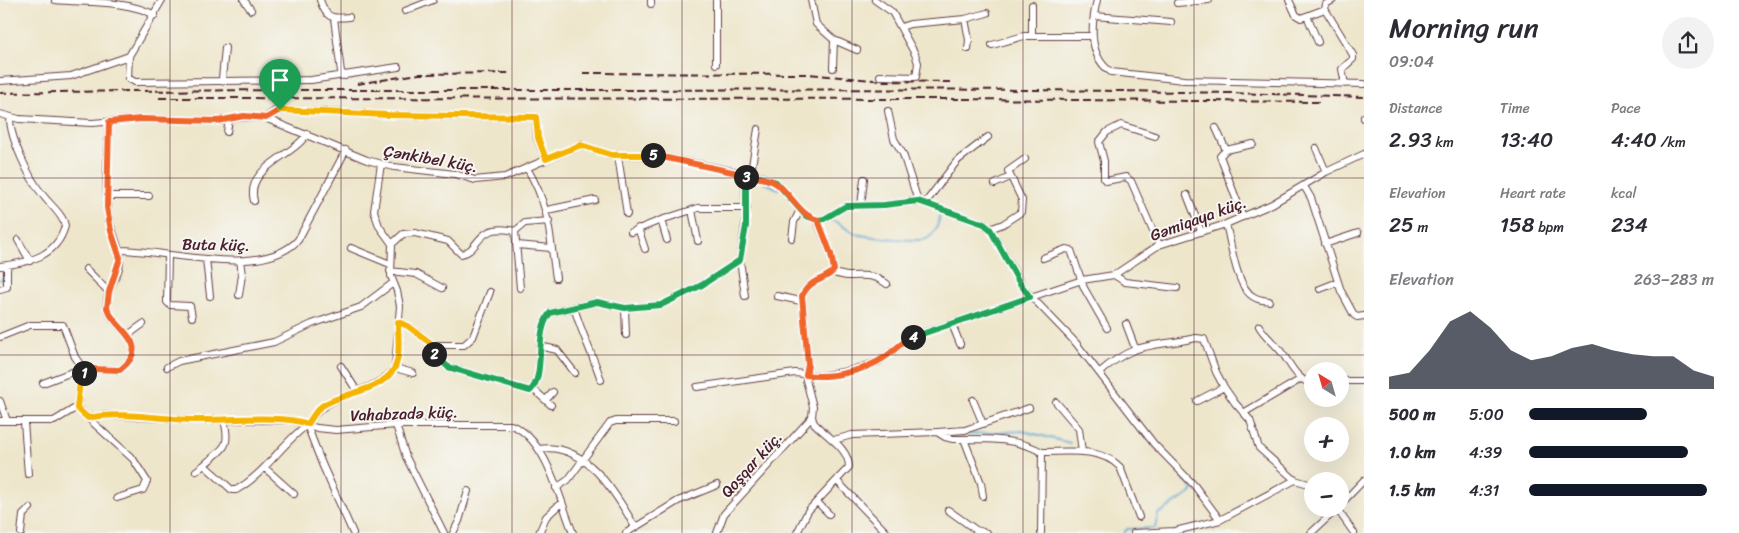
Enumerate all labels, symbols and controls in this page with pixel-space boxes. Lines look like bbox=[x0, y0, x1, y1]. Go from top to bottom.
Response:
text: Morning run bbox=[1389, 3, 1539, 52]
button: share bbox=[1662, 17, 1714, 69]
text: 09:04 bbox=[1389, 47, 1434, 76]
pin bbox=[259, 59, 301, 110]
icon: arrive bbox=[266, 66, 294, 94]
text: Distance bbox=[1389, 96, 1442, 121]
text: Time bbox=[1500, 96, 1530, 121]
text: Pace bbox=[1611, 96, 1641, 121]
text: 2.93 bbox=[1389, 121, 1432, 159]
text: 13:40 bbox=[1500, 121, 1553, 159]
text: 4:40 bbox=[1611, 121, 1657, 159]
text: km bbox=[1432, 130, 1454, 155]
text: /km bbox=[1657, 130, 1686, 155]
street label: Çənkibel küç. bbox=[382, 136, 480, 181]
pin: 5 bbox=[640, 142, 666, 168]
text: 5 bbox=[649, 143, 658, 168]
pin: 3 bbox=[734, 164, 758, 190]
text: 3 bbox=[743, 165, 750, 190]
text: Elevation bbox=[1389, 181, 1446, 206]
text: Heart rate bbox=[1500, 181, 1566, 206]
text: kcal bbox=[1611, 181, 1636, 206]
street label: Gəmiqaya küç. bbox=[1146, 188, 1251, 249]
text: 25 bbox=[1389, 206, 1414, 244]
text: 158 bbox=[1500, 206, 1535, 244]
text: 234 bbox=[1611, 206, 1648, 244]
text: m bbox=[1414, 215, 1428, 240]
text: bpm bbox=[1535, 215, 1564, 240]
street label: Buta küç. bbox=[182, 229, 250, 260]
text: Elevation bbox=[1389, 265, 1454, 294]
text: 263–283 m bbox=[1634, 265, 1714, 294]
pin: 4 bbox=[900, 324, 926, 350]
text: 4 bbox=[909, 325, 918, 350]
pin: 2 bbox=[422, 342, 446, 366]
text: 2 bbox=[430, 342, 439, 367]
pin: 1 bbox=[72, 360, 96, 386]
text: 1 bbox=[81, 361, 88, 386]
north arrow bbox=[1304, 362, 1349, 408]
map controls bbox=[1304, 362, 1349, 517]
street label: Vahabzadə küç. bbox=[350, 397, 458, 430]
text: 500 m bbox=[1389, 400, 1435, 429]
text: 5:00 bbox=[1469, 400, 1504, 429]
button: + bbox=[1304, 417, 1349, 462]
street label: Qoşqar küç. bbox=[713, 424, 790, 505]
text: 1.0 km bbox=[1389, 438, 1436, 467]
text: 4:39 bbox=[1469, 438, 1502, 467]
button: − bbox=[1304, 472, 1349, 517]
text: 1.5 km bbox=[1389, 476, 1435, 505]
text: 4:31 bbox=[1469, 476, 1499, 505]

